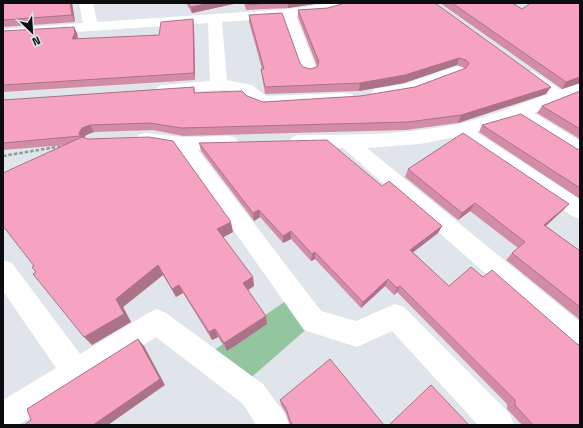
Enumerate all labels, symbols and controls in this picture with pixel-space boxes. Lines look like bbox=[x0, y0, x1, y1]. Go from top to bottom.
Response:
north arrow bbox=[12, 12, 52, 52]
text: N bbox=[30, 33, 43, 49]

